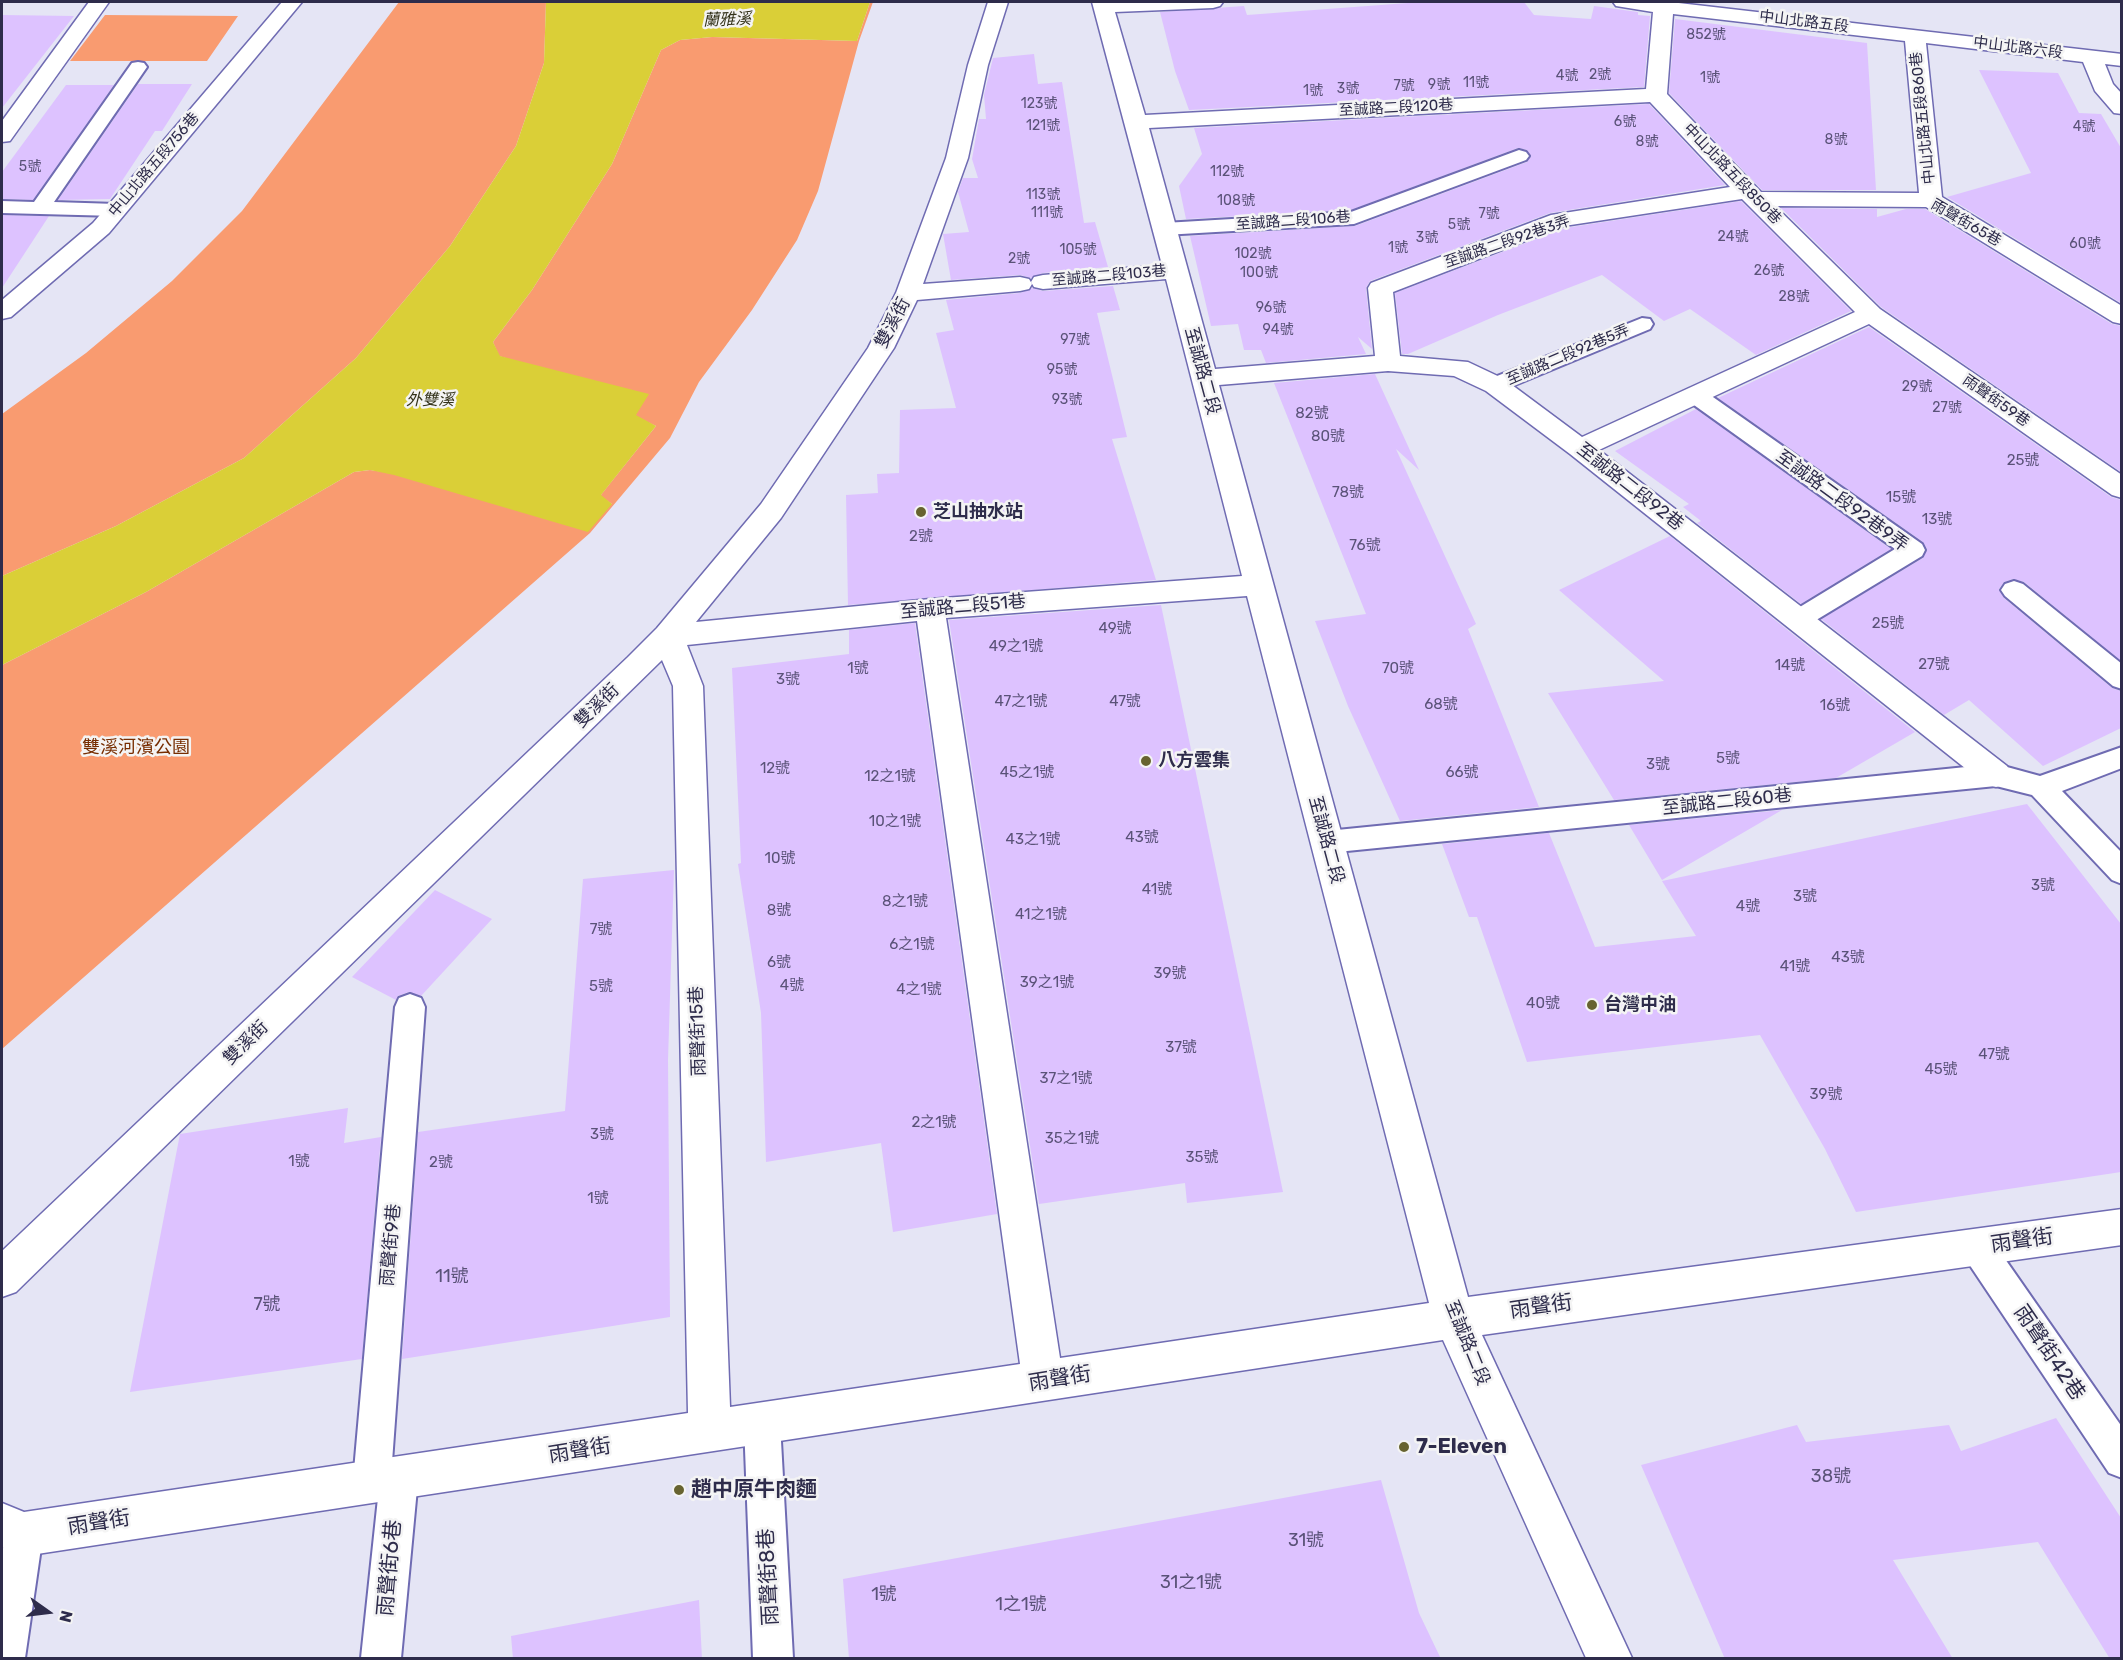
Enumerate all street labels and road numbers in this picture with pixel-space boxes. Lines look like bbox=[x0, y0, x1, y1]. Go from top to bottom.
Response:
street label: 中山北路五段 bbox=[1758, 8, 1850, 36]
street label: 中山北路六段 bbox=[1972, 34, 2064, 62]
street label: 中山北路五段860巷 bbox=[1907, 51, 1939, 185]
street label: 至誠路二段120巷 bbox=[1338, 96, 1454, 120]
street label: 中山北路五段756巷 bbox=[105, 109, 203, 221]
street label: 中山北路五段850巷 bbox=[1679, 120, 1785, 228]
street label: 雨聲街65巷 bbox=[1928, 196, 2004, 250]
street label: 至誠路二段106巷 bbox=[1235, 208, 1351, 234]
street label: 至誠路二段92巷3弄 bbox=[1442, 212, 1572, 272]
street label: 至誠路二段103巷 bbox=[1051, 262, 1167, 290]
street label: 雙溪街 bbox=[871, 294, 915, 352]
street label: 至誠路二段92巷5弄 bbox=[1504, 321, 1632, 389]
street label: 至誠路二段 bbox=[1180, 325, 1224, 417]
street label: 雨聲街59巷 bbox=[1959, 371, 2033, 431]
street label: 至誠路二段92巷 bbox=[1572, 439, 1688, 535]
street label: 至誠路二段92巷9弄 bbox=[1772, 446, 1912, 556]
street label: 至誠路二段51巷 bbox=[899, 591, 1027, 623]
street label: 雙溪街 bbox=[570, 679, 624, 733]
street label: 至誠路二段60巷 bbox=[1661, 784, 1793, 820]
street label: 至誠路二段 bbox=[1304, 794, 1348, 886]
street label: 雨聲街15巷 bbox=[686, 985, 710, 1077]
street label: 雙溪街 bbox=[219, 1016, 273, 1070]
street label: 雨聲街9巷 bbox=[377, 1203, 405, 1287]
street label: 雨聲街 bbox=[1989, 1224, 2055, 1258]
street label: 雨聲街 bbox=[1508, 1290, 1574, 1324]
street label: 至誠路二段 bbox=[1440, 1297, 1494, 1389]
street label: 雨聲街42巷 bbox=[2008, 1301, 2090, 1405]
street label: 雨聲街 bbox=[1027, 1362, 1093, 1396]
street label: 雨聲街 bbox=[547, 1434, 613, 1468]
street label: 雨聲街 bbox=[66, 1506, 132, 1540]
street label: 雨聲街6巷 bbox=[373, 1519, 407, 1617]
street label: 雨聲街8巷 bbox=[754, 1528, 784, 1626]

